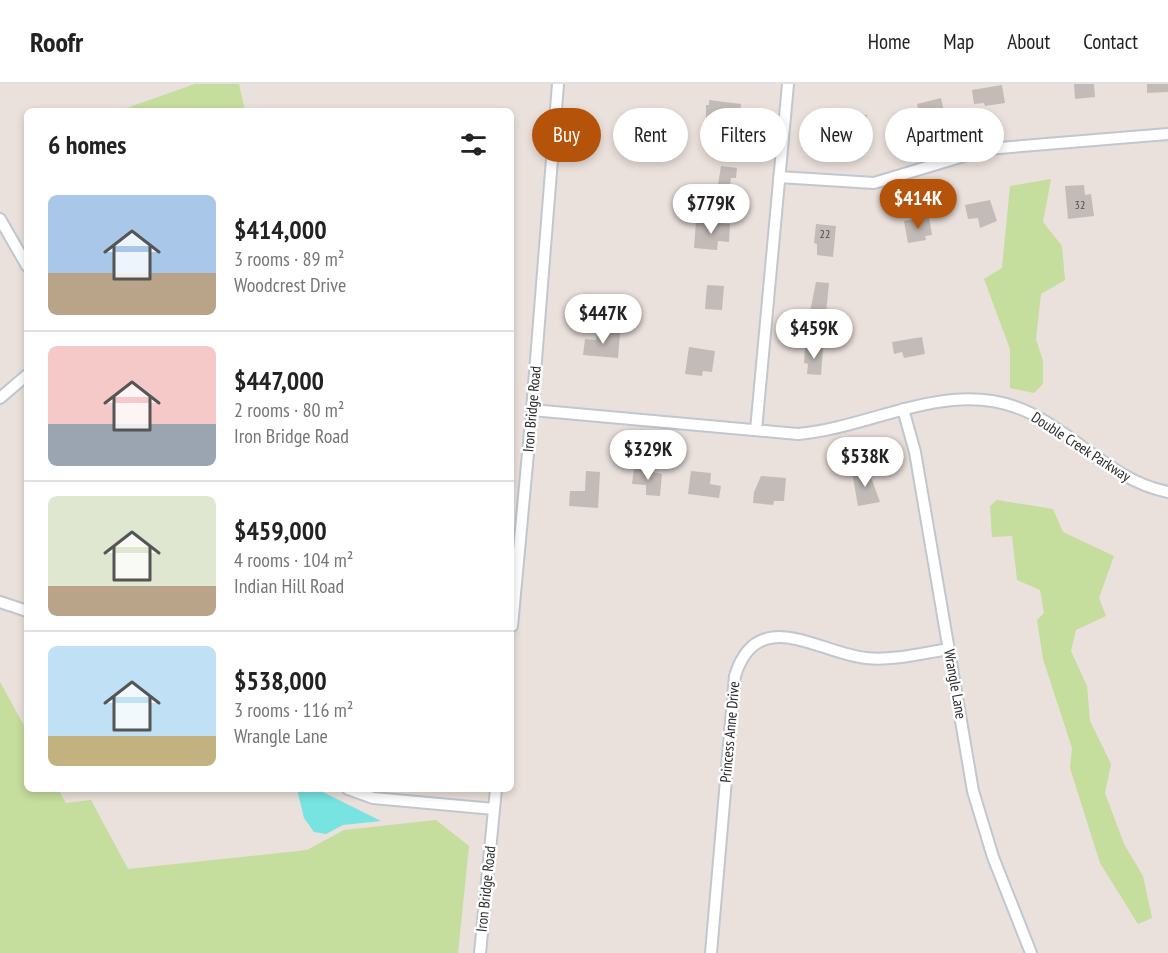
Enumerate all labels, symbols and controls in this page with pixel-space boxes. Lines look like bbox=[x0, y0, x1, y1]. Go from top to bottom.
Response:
text: Roofr bbox=[30, 23, 83, 60]
text: Home bbox=[868, 28, 910, 55]
text: Map bbox=[943, 28, 974, 55]
text: About bbox=[1007, 28, 1050, 55]
text: Contact bbox=[1083, 28, 1138, 55]
chip: Buy bbox=[532, 108, 601, 162]
chip: Rent bbox=[613, 108, 688, 162]
chip: Filters bbox=[700, 108, 787, 162]
chip: New bbox=[799, 108, 873, 162]
chip: Apartment bbox=[885, 108, 1004, 162]
text: 6 homes bbox=[48, 128, 126, 161]
icon: filters bbox=[457, 128, 490, 161]
pin: $414K bbox=[876, 179, 960, 230]
pin: $779K bbox=[669, 184, 753, 235]
text: $414K bbox=[894, 185, 942, 211]
text: $779K bbox=[687, 190, 735, 216]
house number: 32 bbox=[1075, 197, 1085, 212]
text: $414,000 bbox=[234, 213, 327, 246]
icon: home bbox=[96, 219, 168, 291]
house number: 22 bbox=[820, 226, 830, 241]
text: 3 rooms · 89 m² bbox=[234, 246, 344, 272]
text: Woodcrest Drive bbox=[234, 272, 346, 298]
pin: $447K bbox=[561, 294, 645, 345]
text: $447K bbox=[579, 300, 627, 326]
pin: $459K bbox=[772, 309, 856, 360]
text: $459K bbox=[790, 315, 838, 341]
text: $447,000 bbox=[234, 364, 324, 397]
street label: Iron Bridge Road bbox=[518, 365, 545, 453]
icon: home bbox=[96, 370, 168, 442]
text: 2 rooms · 80 m² bbox=[234, 397, 344, 423]
street label: Double Creek Parkway bbox=[1028, 407, 1135, 486]
text: Iron Bridge Road bbox=[234, 423, 349, 449]
pin: $329K bbox=[606, 430, 690, 481]
text: $329K bbox=[624, 436, 672, 462]
pin: $538K bbox=[823, 437, 907, 488]
text: $538K bbox=[841, 443, 889, 469]
text: $459,000 bbox=[234, 514, 327, 547]
icon: home bbox=[96, 520, 168, 592]
text: 4 rooms · 104 m² bbox=[234, 547, 353, 573]
text: Indian Hill Road bbox=[234, 573, 344, 599]
street label: Wrangle Lane bbox=[940, 648, 971, 720]
text: $538,000 bbox=[234, 664, 327, 697]
icon: home bbox=[96, 670, 168, 742]
street label: Princess Anne Drive bbox=[716, 681, 743, 783]
text: 3 rooms · 116 m² bbox=[234, 697, 353, 723]
text: Wrangle Lane bbox=[234, 723, 328, 749]
street label: Iron Bridge Road bbox=[472, 845, 499, 933]

